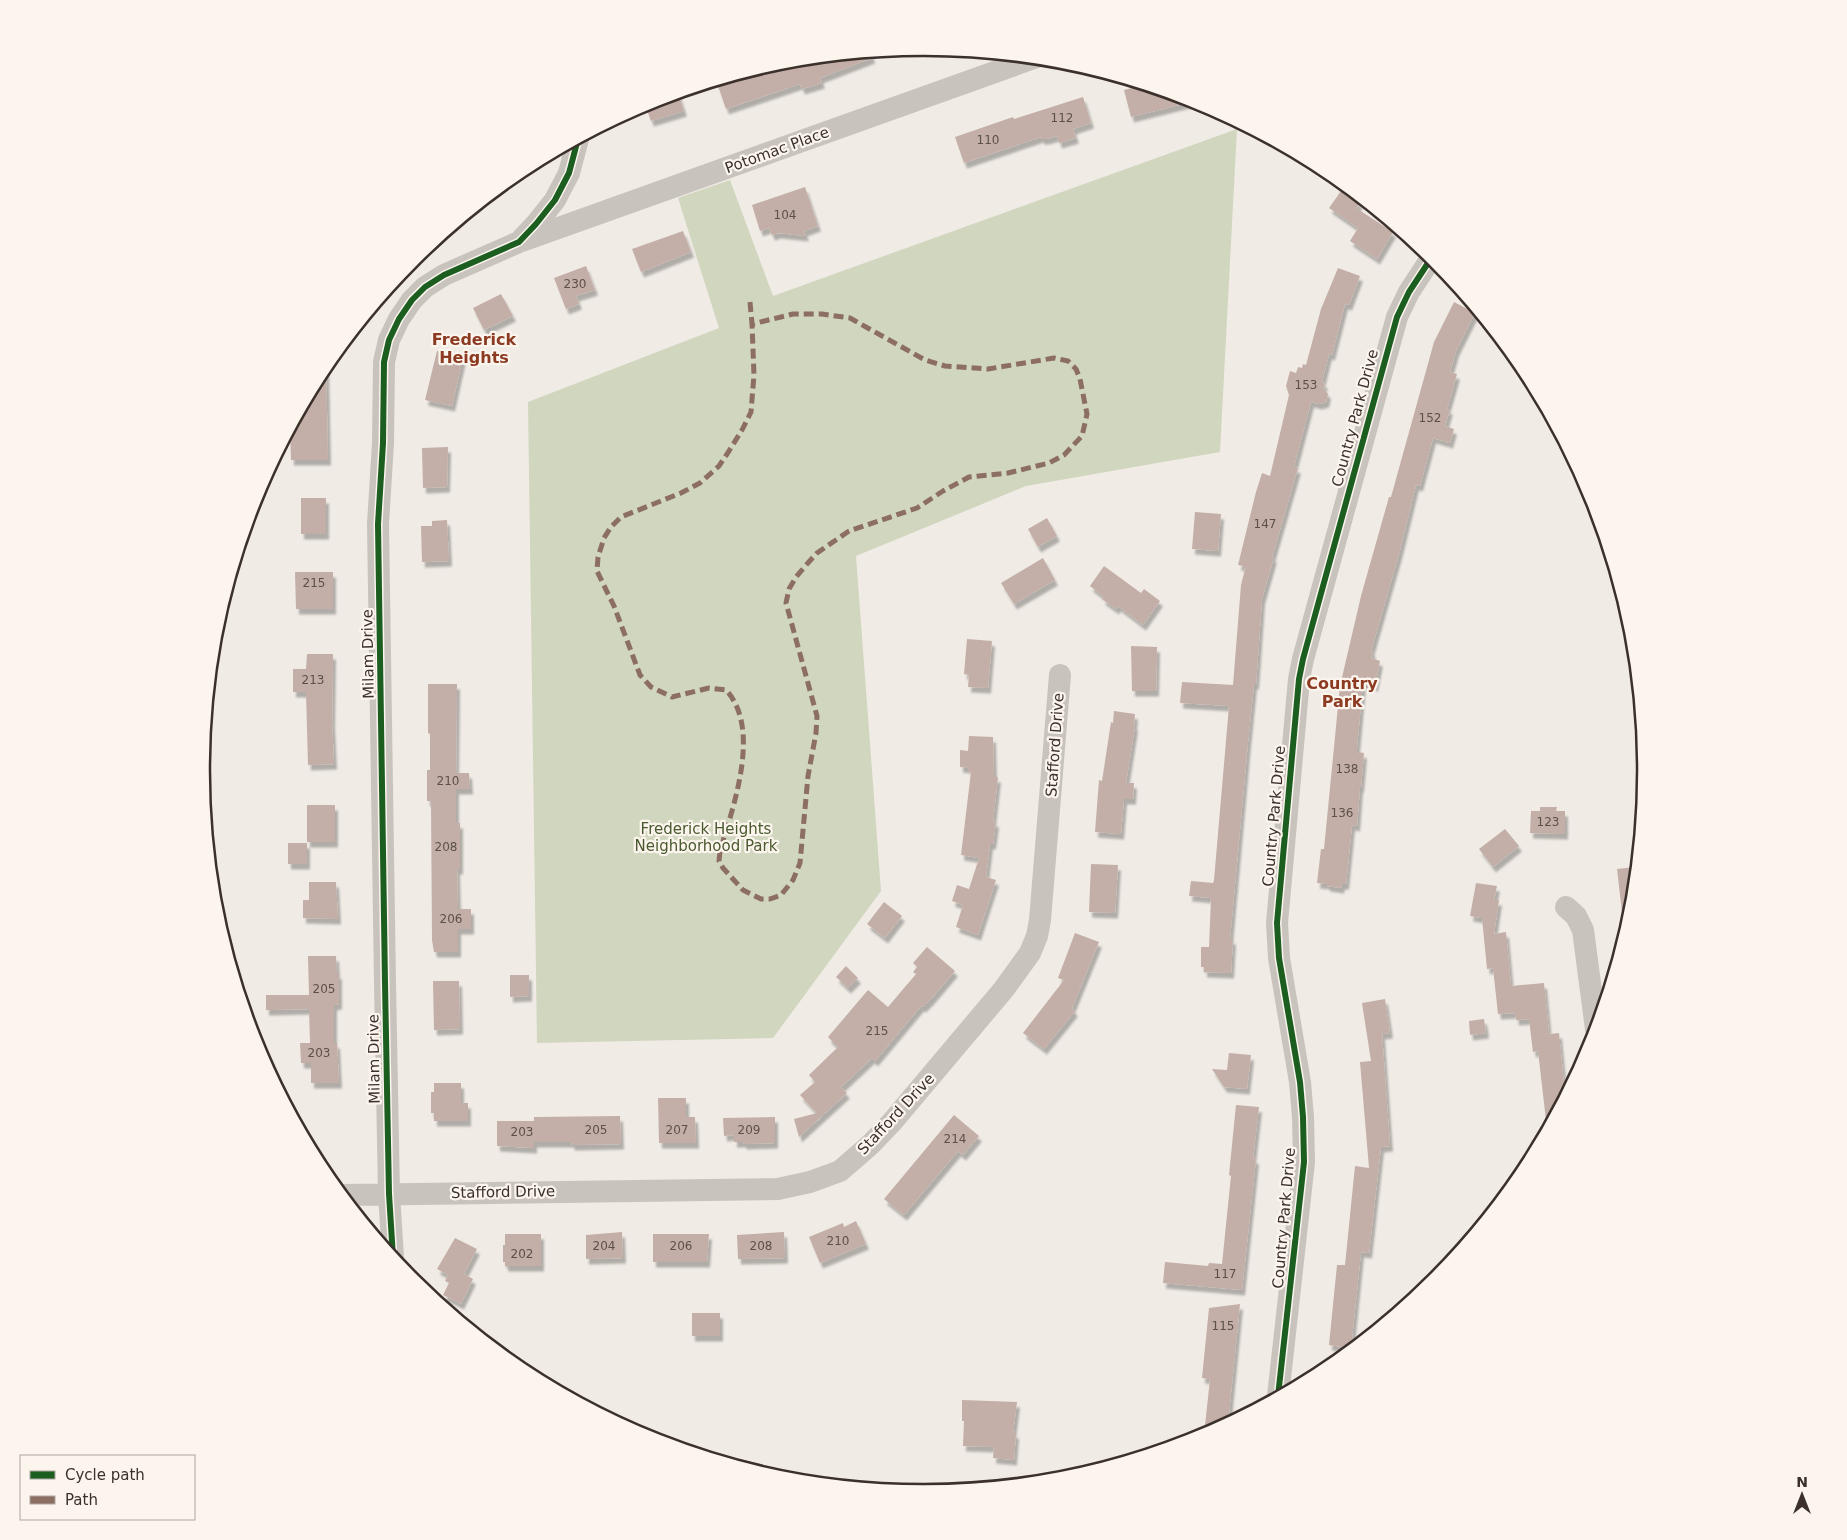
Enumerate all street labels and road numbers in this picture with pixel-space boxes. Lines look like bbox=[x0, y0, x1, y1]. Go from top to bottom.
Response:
street label: Potomac Place bbox=[722, 123, 832, 177]
street label: Country Park Drive bbox=[1328, 347, 1382, 489]
street label: Milam Drive bbox=[358, 609, 378, 699]
street label: Stafford Drive bbox=[1042, 692, 1068, 798]
street label: Country Park Drive bbox=[1259, 745, 1289, 887]
street label: Milam Drive bbox=[364, 1014, 384, 1104]
street label: Stafford Drive bbox=[854, 1070, 938, 1158]
street label: Country Park Drive bbox=[1269, 1147, 1299, 1289]
street label: Stafford Drive bbox=[451, 1182, 555, 1202]

